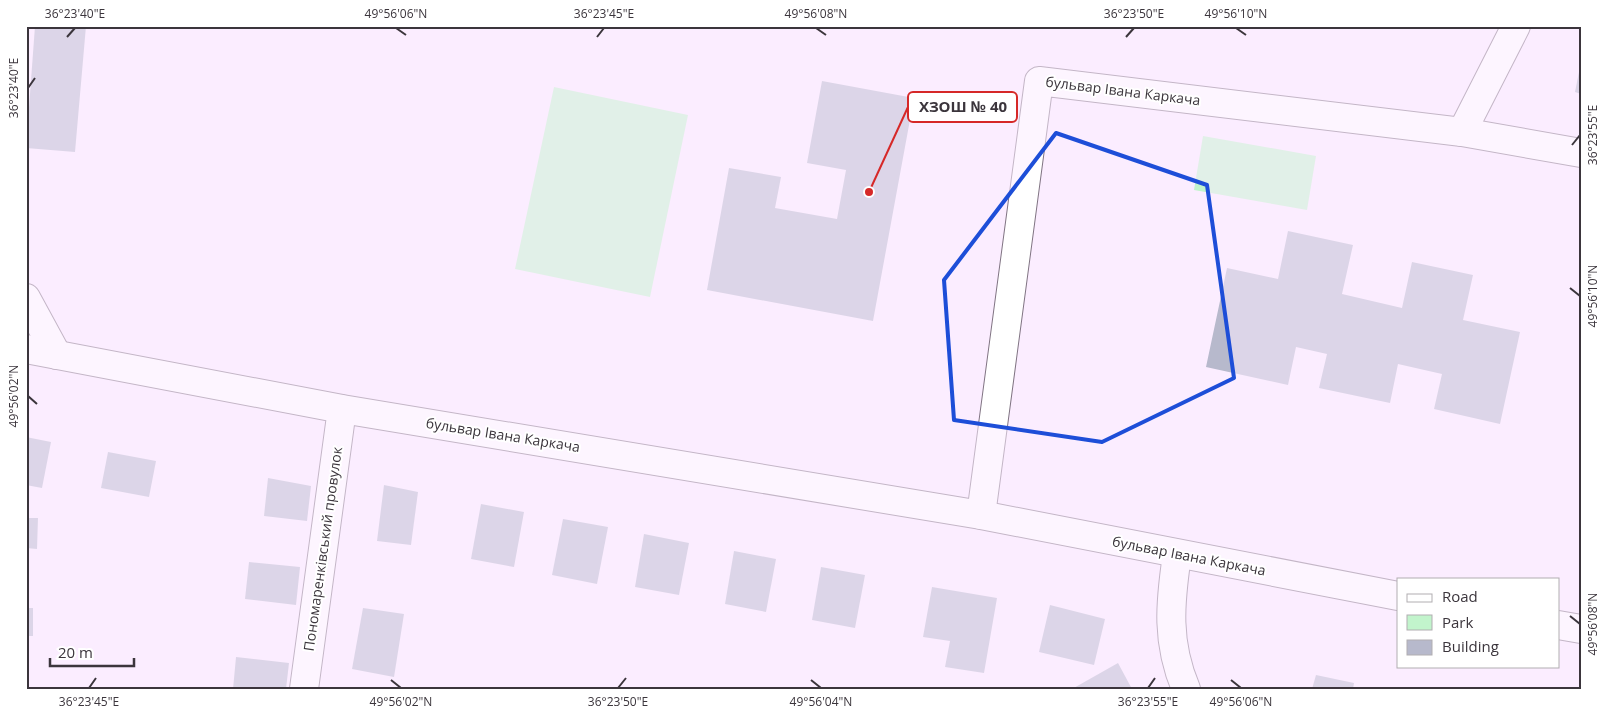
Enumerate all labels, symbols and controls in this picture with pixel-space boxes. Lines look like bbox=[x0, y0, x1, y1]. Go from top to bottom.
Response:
text: 36°23'40"E bbox=[45, 5, 105, 22]
text: 49°56'06"N bbox=[365, 5, 427, 22]
text: 36°23'45"E bbox=[574, 5, 634, 22]
text: 49°56'08"N bbox=[785, 5, 847, 22]
text: 36°23'50"E bbox=[1104, 5, 1164, 22]
text: 49°56'10"N bbox=[1205, 5, 1267, 22]
text: 36°23'40"E bbox=[5, 58, 22, 118]
street label: бульвар Івана Каркача bbox=[1045, 72, 1202, 109]
callout: ХЗОШ № 40 bbox=[908, 92, 1017, 122]
text: ХЗОШ № 40 bbox=[919, 96, 1008, 116]
text: 36°23'55"E bbox=[1584, 105, 1601, 165]
text: 49°56'10"N bbox=[1584, 265, 1601, 327]
text: 49°56'02"N bbox=[5, 365, 22, 427]
street label: бульвар Івана Каркача bbox=[425, 413, 582, 456]
street label: Пономаренківський провулок bbox=[299, 445, 346, 652]
street label: бульвар Івана Каркача bbox=[1111, 531, 1267, 580]
legend bbox=[1397, 578, 1560, 668]
text: Road bbox=[1442, 586, 1478, 606]
text: 49°56'08"N bbox=[1584, 593, 1601, 655]
text: Park bbox=[1442, 612, 1473, 632]
scale bar bbox=[50, 635, 134, 667]
text: Building bbox=[1442, 636, 1499, 656]
text: 20 m bbox=[58, 642, 93, 662]
text: 36°23'45"E bbox=[59, 693, 119, 710]
text: 49°56'02"N bbox=[370, 693, 432, 710]
text: 36°23'50"E bbox=[588, 693, 648, 710]
text: 49°56'04"N bbox=[790, 693, 852, 710]
text: 36°23'55"E bbox=[1118, 693, 1178, 710]
text: 49°56'06"N bbox=[1210, 693, 1272, 710]

